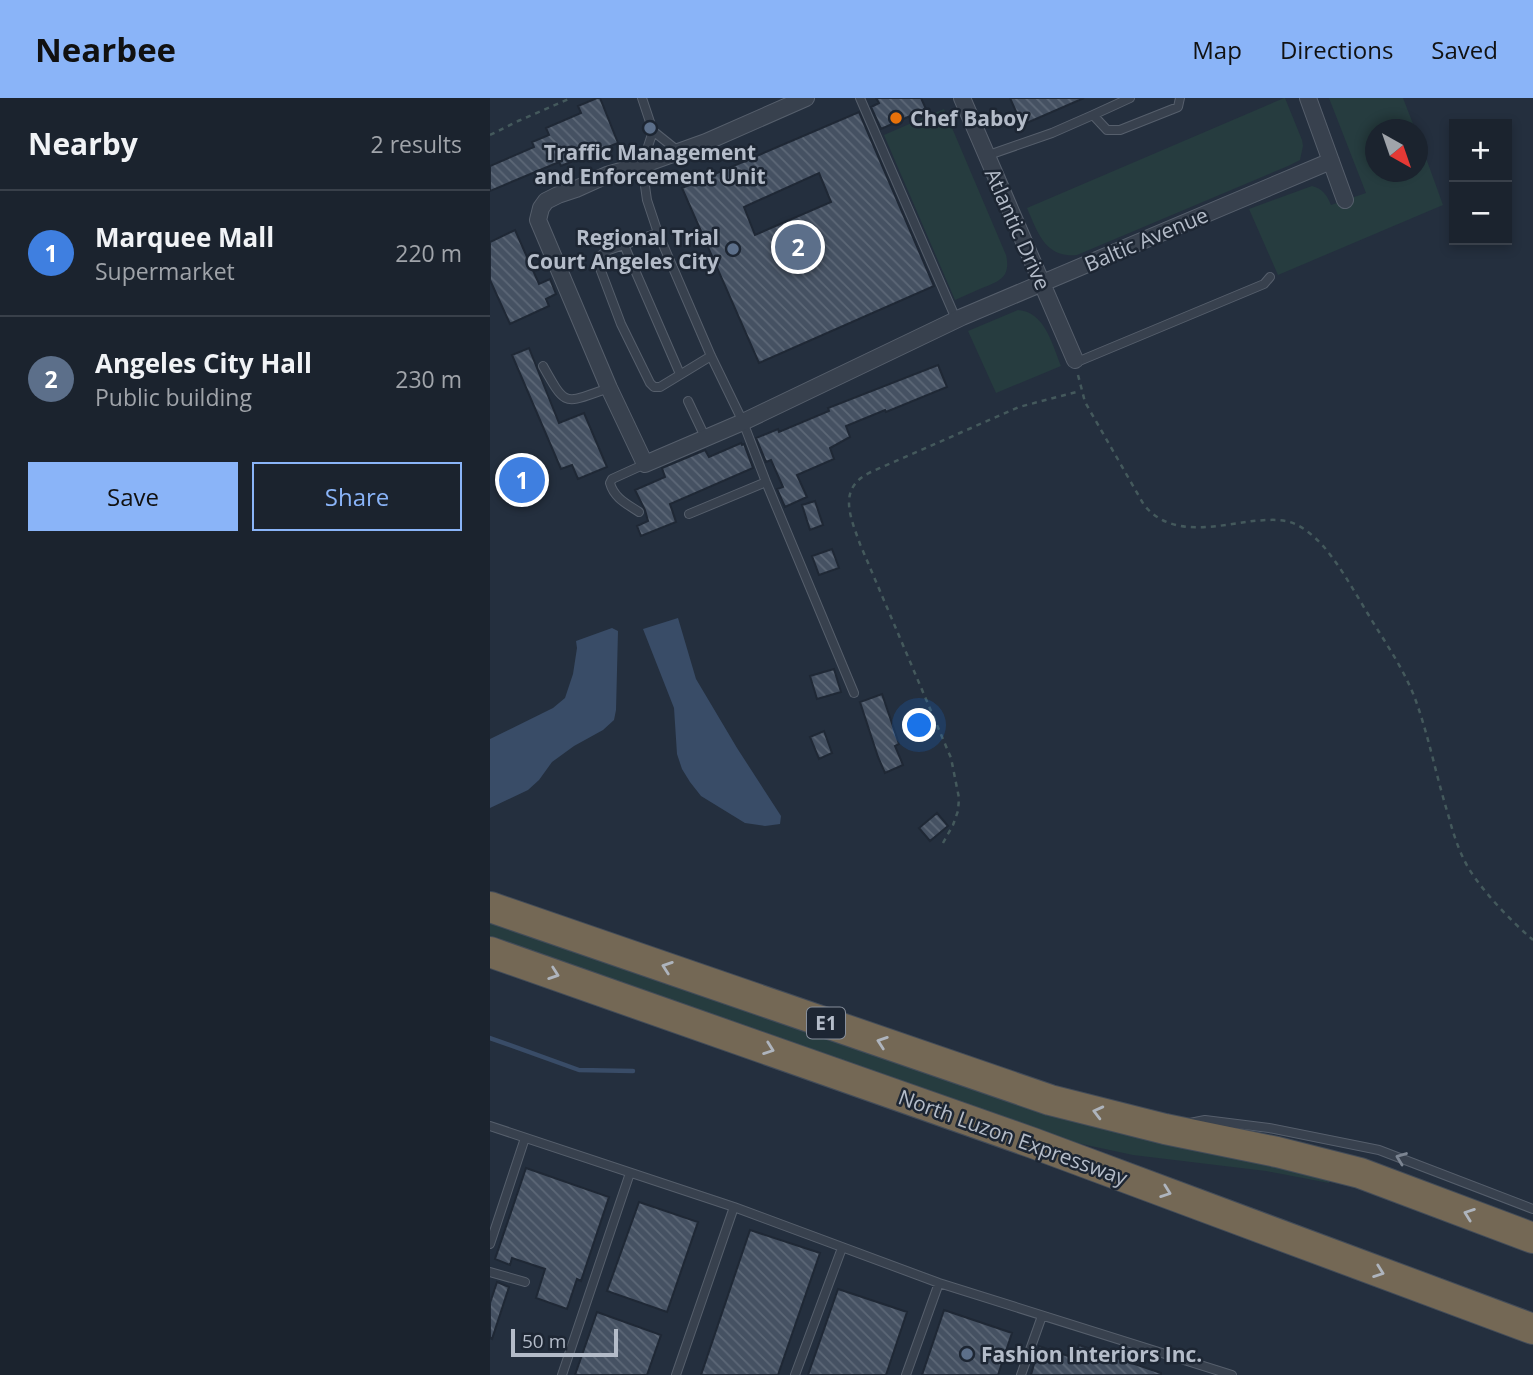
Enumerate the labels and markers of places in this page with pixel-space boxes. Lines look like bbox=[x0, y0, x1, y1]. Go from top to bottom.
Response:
place label: Chef Baboy bbox=[910, 104, 1028, 132]
marker: Chef Baboy bbox=[888, 110, 904, 126]
marker: Traffic Management and Enforcement Unit bbox=[642, 120, 658, 136]
place label: Traffic Management and Enforcement Unit bbox=[534, 138, 766, 190]
pin: 2 bbox=[775, 221, 821, 273]
place label: Regional Trial Court Angeles City bbox=[527, 223, 719, 275]
marker: Regional Trial Court Angeles City bbox=[725, 241, 741, 257]
pin: 1 bbox=[499, 454, 545, 506]
place label: Fashion Interiors Inc. bbox=[981, 1340, 1202, 1368]
marker: Fashion Interiors Inc. bbox=[959, 1346, 975, 1362]

